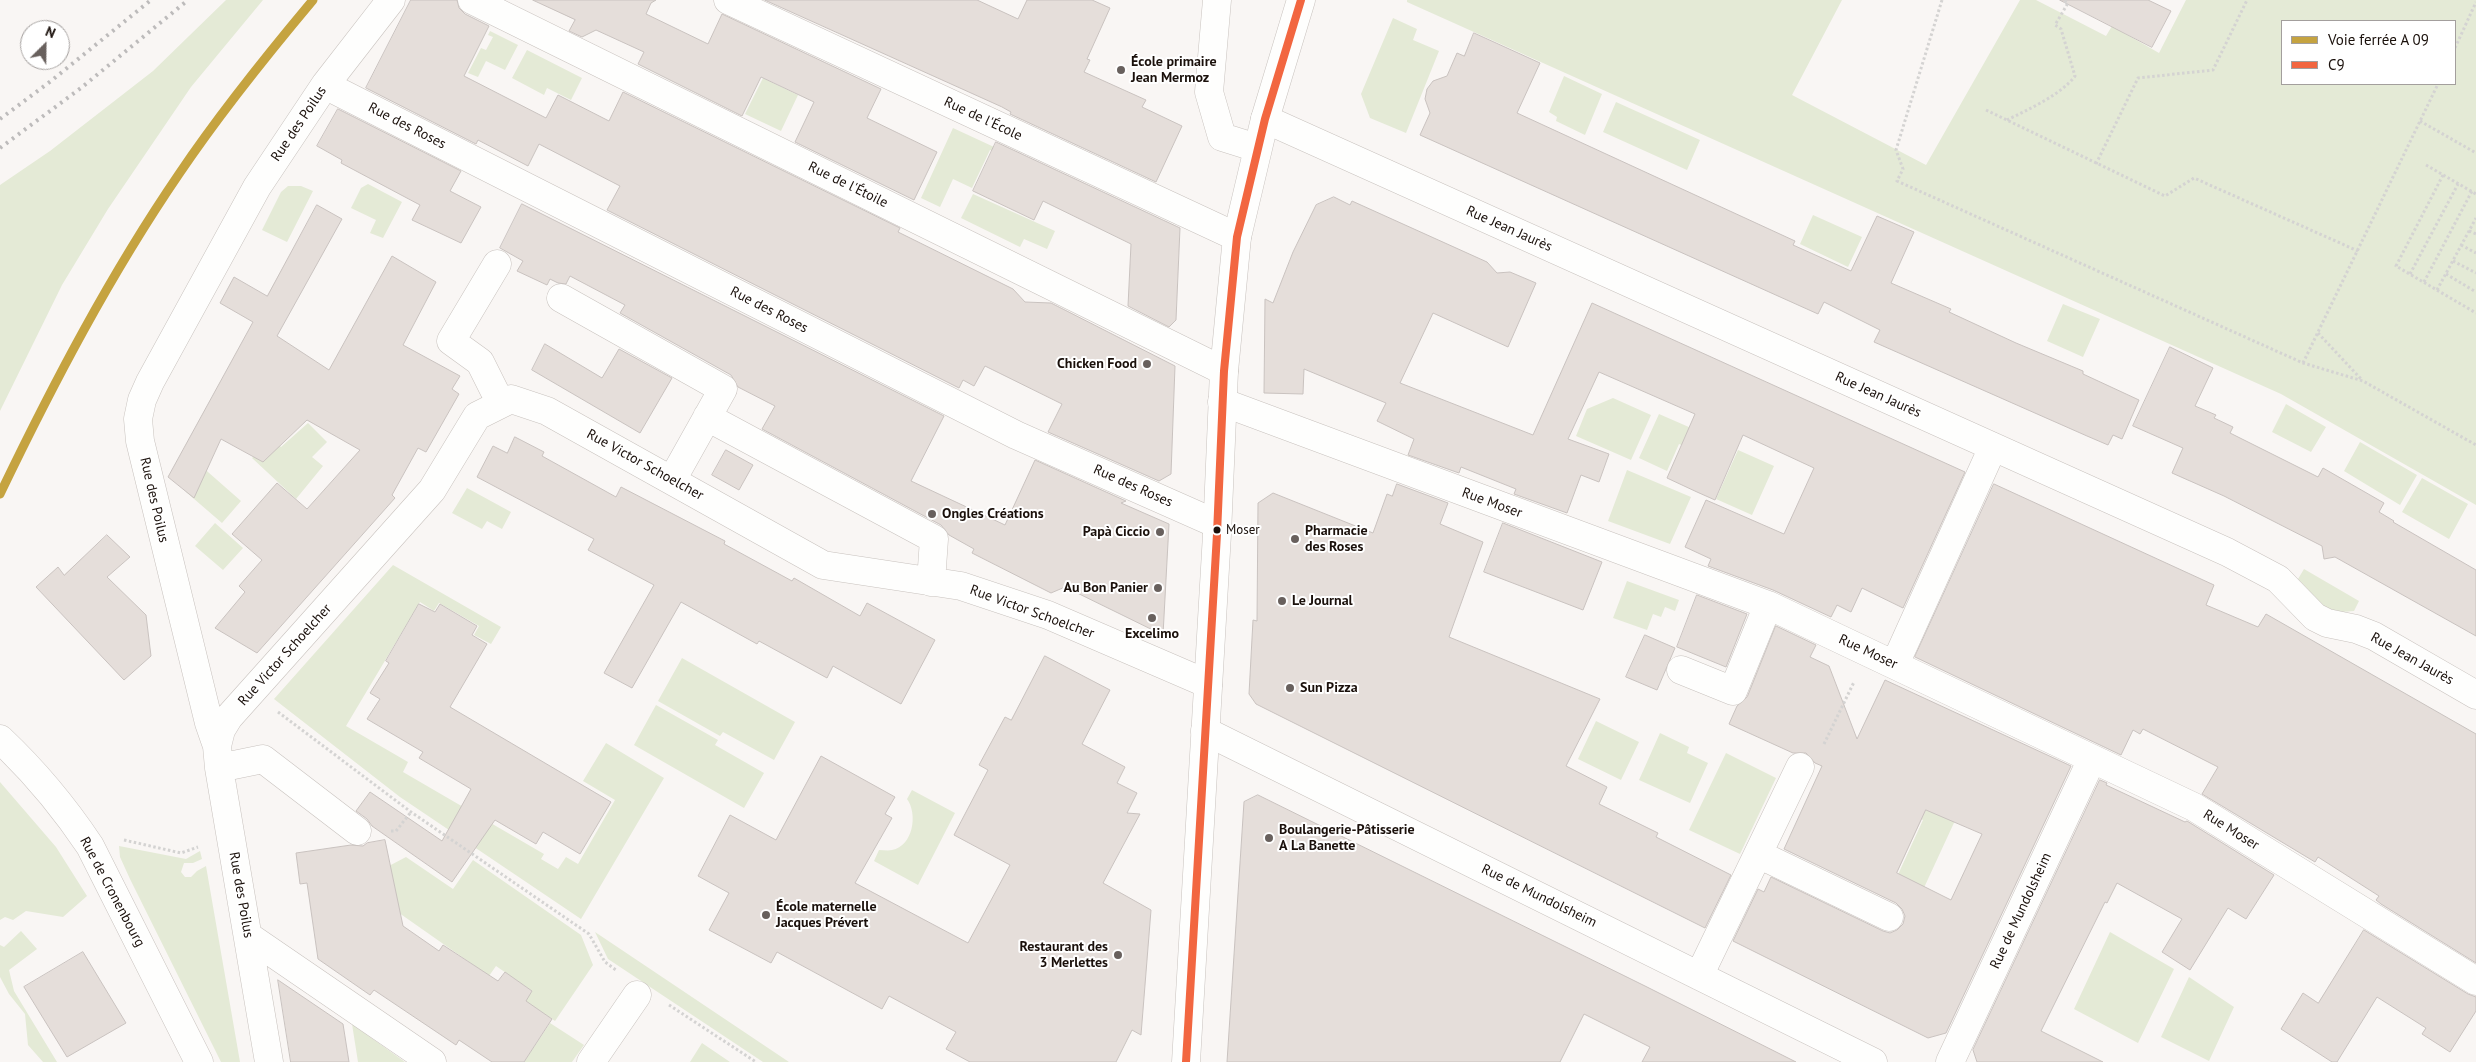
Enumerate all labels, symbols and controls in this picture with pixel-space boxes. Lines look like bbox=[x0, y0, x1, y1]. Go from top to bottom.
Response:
north arrow bbox=[20, 20, 70, 70]
legend bbox=[2281, 20, 2456, 85]
text: N bbox=[43, 22, 58, 42]
text: Voie ferrée A 09 bbox=[2328, 30, 2429, 49]
place label: École primaire Jean Mermoz bbox=[1131, 54, 1217, 86]
text: C9 bbox=[2328, 55, 2345, 74]
marker: École primaire Jean Mermoz bbox=[1115, 64, 1127, 76]
street label: Rue des Poilus bbox=[268, 83, 330, 165]
street label: Rue de l'École bbox=[941, 94, 1025, 144]
street label: Rue des Roses bbox=[365, 99, 449, 153]
street label: Rue de l'Étoile bbox=[805, 158, 891, 212]
street label: Rue Jean Jaurès bbox=[1463, 203, 1555, 255]
street label: Rue des Roses bbox=[727, 283, 811, 337]
place label: Chicken Food bbox=[1057, 356, 1137, 372]
marker: Chicken Food bbox=[1141, 358, 1153, 370]
street label: Rue Jean Jaurès bbox=[1832, 369, 1924, 421]
street label: Rue Victor Schoelcher bbox=[584, 426, 706, 504]
street label: Rue des Poilus bbox=[136, 456, 172, 544]
street label: Rue des Roses bbox=[1091, 461, 1175, 511]
street label: Rue Moser bbox=[1460, 484, 1524, 522]
place label: Ongles Créations bbox=[942, 506, 1044, 522]
marker: Ongles Créations bbox=[926, 508, 938, 520]
place label: Moser bbox=[1226, 522, 1260, 538]
place label: Pharmacie des Roses bbox=[1305, 523, 1368, 556]
place label: Papà Ciccio bbox=[1083, 524, 1150, 540]
marker: Moser bbox=[1212, 525, 1222, 535]
marker: Papà Ciccio bbox=[1154, 526, 1166, 538]
marker: Pharmacie des Roses bbox=[1289, 533, 1301, 545]
place label: Au Bon Panier bbox=[1064, 580, 1148, 596]
street label: Rue Victor Schoelcher bbox=[968, 582, 1096, 642]
marker: Au Bon Panier bbox=[1152, 582, 1164, 594]
place label: Le Journal bbox=[1292, 593, 1353, 609]
marker: Le Journal bbox=[1276, 595, 1288, 607]
street label: Rue Victor Schoelcher bbox=[235, 601, 335, 709]
marker: Excelimo bbox=[1146, 612, 1158, 624]
place label: Excelimo bbox=[1125, 626, 1179, 642]
street label: Rue Jean Jaurès bbox=[2368, 629, 2456, 689]
street label: Rue Moser bbox=[1836, 631, 1900, 673]
place label: Sun Pizza bbox=[1300, 680, 1358, 696]
marker: Sun Pizza bbox=[1284, 682, 1296, 694]
street label: Rue Moser bbox=[2200, 806, 2262, 854]
place label: Boulangerie-Pâtisserie A La Banette bbox=[1279, 822, 1415, 854]
marker: Boulangerie-Pâtisserie A La Banette bbox=[1263, 832, 1275, 844]
street label: Rue de Cronenbourg bbox=[76, 834, 148, 950]
street label: Rue de Mundolsheim bbox=[1987, 850, 2055, 972]
street label: Rue des Poilus bbox=[225, 851, 257, 939]
street label: Rue de Mundolsheim bbox=[1479, 861, 1599, 931]
place label: École maternelle Jacques Prévert bbox=[776, 899, 877, 932]
marker: École maternelle Jacques Prévert bbox=[760, 909, 772, 921]
place label: Restaurant des 3 Merlettes bbox=[1019, 939, 1108, 972]
marker: Restaurant des 3 Merlettes bbox=[1112, 949, 1124, 961]

